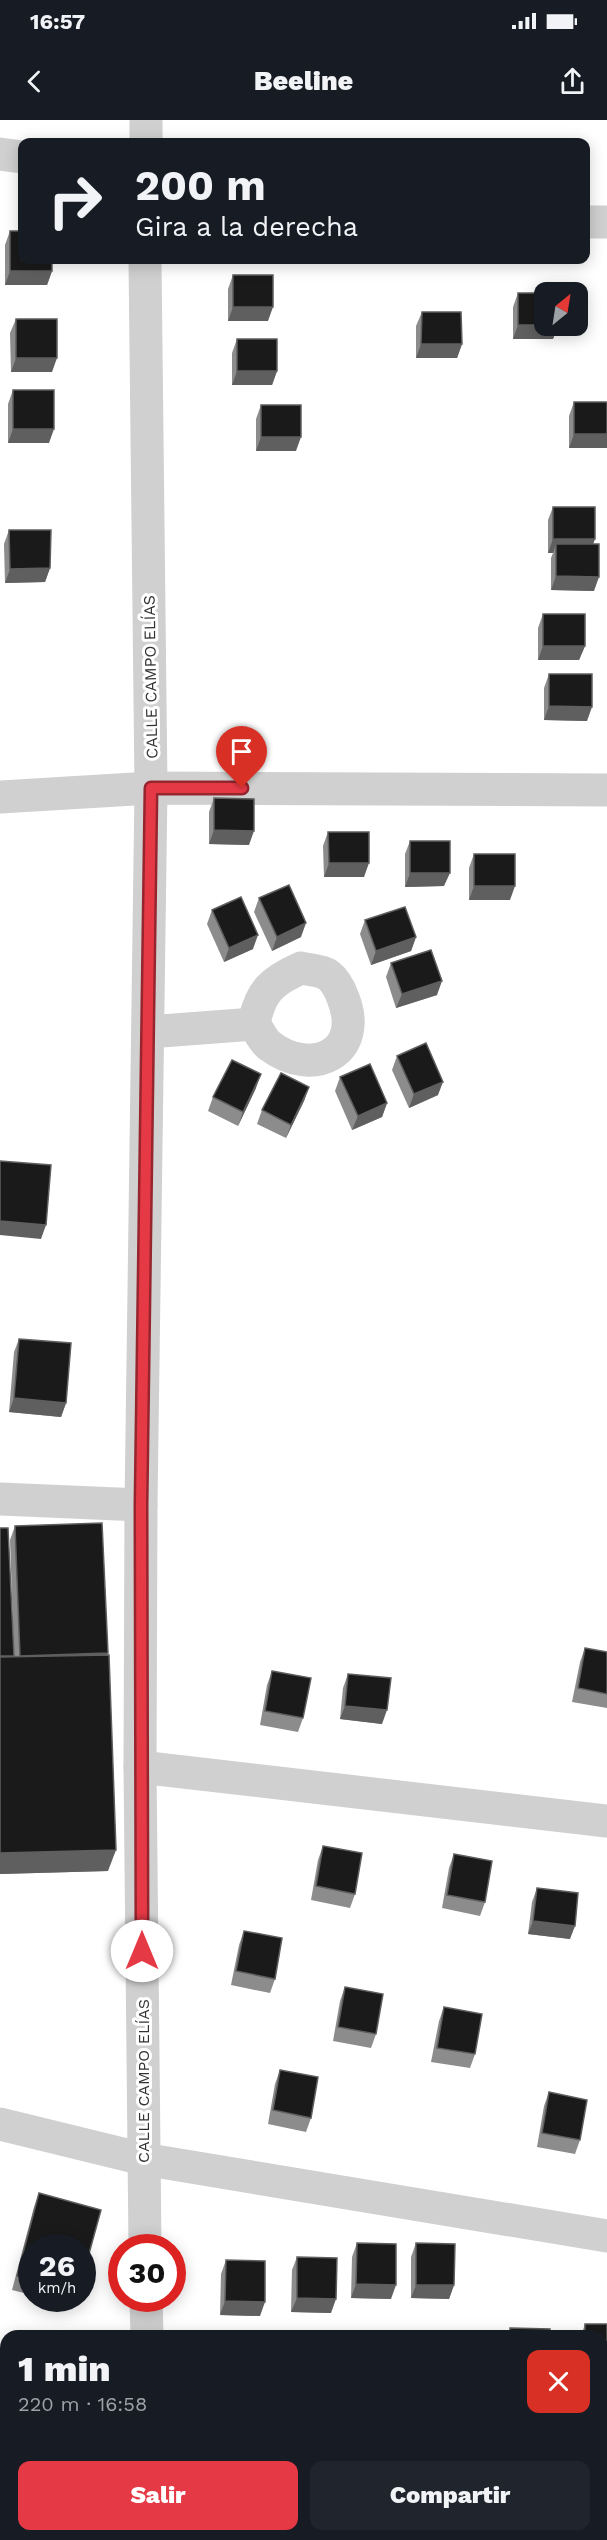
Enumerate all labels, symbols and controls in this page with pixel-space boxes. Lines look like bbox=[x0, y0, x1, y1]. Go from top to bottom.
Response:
text: 16:57 bbox=[30, 9, 85, 34]
icon: back bbox=[18, 65, 51, 98]
text: Beeline bbox=[254, 65, 353, 97]
icon: share bbox=[556, 65, 589, 98]
text: 200 m bbox=[135, 161, 266, 210]
icon: right bbox=[36, 162, 114, 240]
text: Gira a la derecha bbox=[135, 211, 358, 243]
north arrow bbox=[534, 282, 588, 336]
map controls bbox=[534, 282, 588, 336]
street label: CALLE CAMPO ELÍAS bbox=[140, 595, 161, 759]
pin bbox=[216, 726, 267, 788]
icon: arrive bbox=[225, 735, 258, 768]
position arrow bbox=[110, 1919, 174, 1983]
street label: CALLE CAMPO ELÍAS bbox=[134, 1999, 153, 2163]
speed limit sign: 30 bbox=[108, 2234, 186, 2312]
text: 26 bbox=[39, 2248, 75, 2283]
text: km/h bbox=[38, 2279, 76, 2297]
text: 1 min bbox=[18, 2348, 111, 2390]
button: close bbox=[527, 2350, 590, 2413]
text: 220 m · 16:58 bbox=[18, 2392, 147, 2416]
button: Salir bbox=[18, 2461, 298, 2530]
button: Compartir bbox=[310, 2461, 590, 2530]

